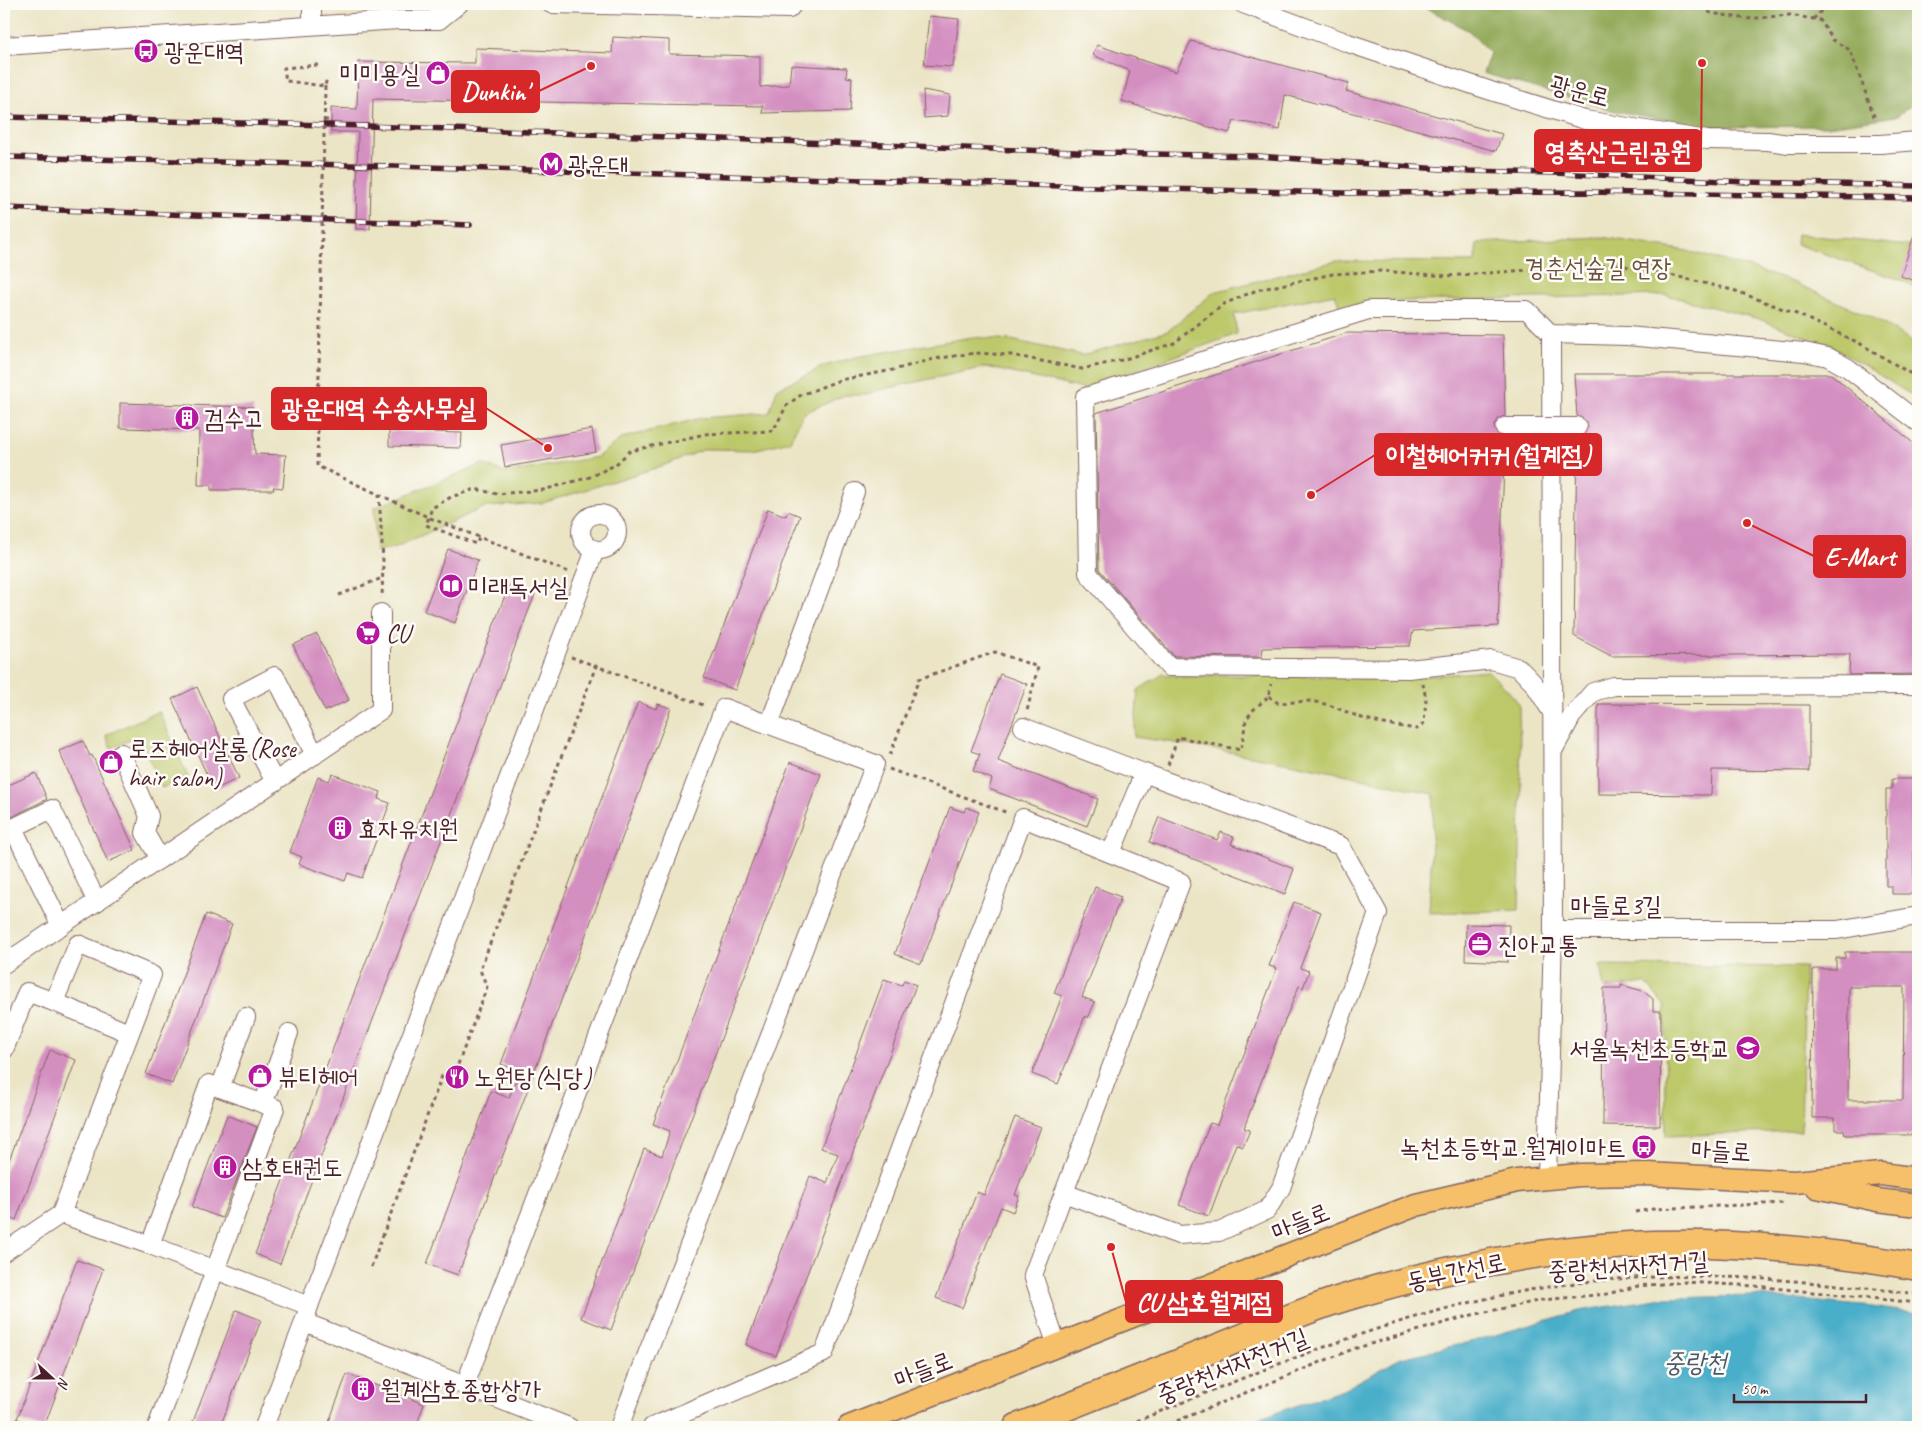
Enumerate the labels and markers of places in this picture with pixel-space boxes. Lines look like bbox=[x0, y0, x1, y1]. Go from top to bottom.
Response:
place label: 광운대역 bbox=[164, 36, 244, 68]
bus stop icon: 광운대역 bbox=[133, 38, 159, 64]
place label: 미미용실 bbox=[340, 58, 420, 90]
shop icon: 미미용실 bbox=[425, 60, 451, 86]
callout: Dunkin' bbox=[452, 71, 539, 112]
callout: 영축산근린공원 bbox=[1535, 130, 1701, 171]
place label: 광운대 bbox=[568, 149, 628, 181]
metro station icon: 광운대 bbox=[538, 151, 564, 177]
callout: 광운대역 수송사무실 bbox=[272, 388, 486, 429]
place label: 검수고 bbox=[204, 403, 264, 435]
building icon: 검수고 bbox=[174, 405, 200, 431]
callout: 이철헤어커커(월계점) bbox=[1375, 434, 1601, 475]
callout: E-Mart bbox=[1814, 536, 1905, 577]
place label: 미래독서실 bbox=[468, 571, 569, 603]
library icon: 미래독서실 bbox=[438, 573, 464, 599]
place label: CU bbox=[386, 618, 415, 650]
supermarket icon: CU bbox=[355, 620, 381, 646]
place label: 로즈헤어살롱(Rose hair salon) bbox=[128, 733, 297, 794]
shop icon: 로즈헤어살롱(Rose hair salon) bbox=[98, 749, 124, 775]
place label: 효자유치원 bbox=[358, 813, 459, 845]
building icon: 효자유치원 bbox=[327, 815, 353, 841]
place label: 진아교통 bbox=[1498, 929, 1578, 961]
office icon: 진아교통 bbox=[1467, 931, 1493, 957]
place label: 서울녹천초등학교 bbox=[1569, 1033, 1730, 1065]
school or university icon: 서울녹천초등학교 bbox=[1735, 1035, 1761, 1061]
place label: 뷰티헤어 bbox=[278, 1061, 358, 1093]
place label: 노원탕(식당) bbox=[474, 1062, 593, 1094]
shop icon: 뷰티헤어 bbox=[247, 1063, 273, 1089]
restaurant icon: 노원탕(식당) bbox=[444, 1064, 470, 1090]
place label: 녹천초등학교.월계이마트 bbox=[1400, 1132, 1626, 1164]
bus stop icon: 녹천초등학교.월계이마트 bbox=[1631, 1134, 1657, 1160]
place label: 삼호태권도 bbox=[242, 1152, 343, 1184]
building icon: 삼호태권도 bbox=[212, 1154, 238, 1180]
callout: CU 삼호월계점 bbox=[1126, 1281, 1282, 1322]
place label: 월계삼호종합상가 bbox=[380, 1374, 541, 1406]
building icon: 월계삼호종합상가 bbox=[350, 1376, 376, 1402]

